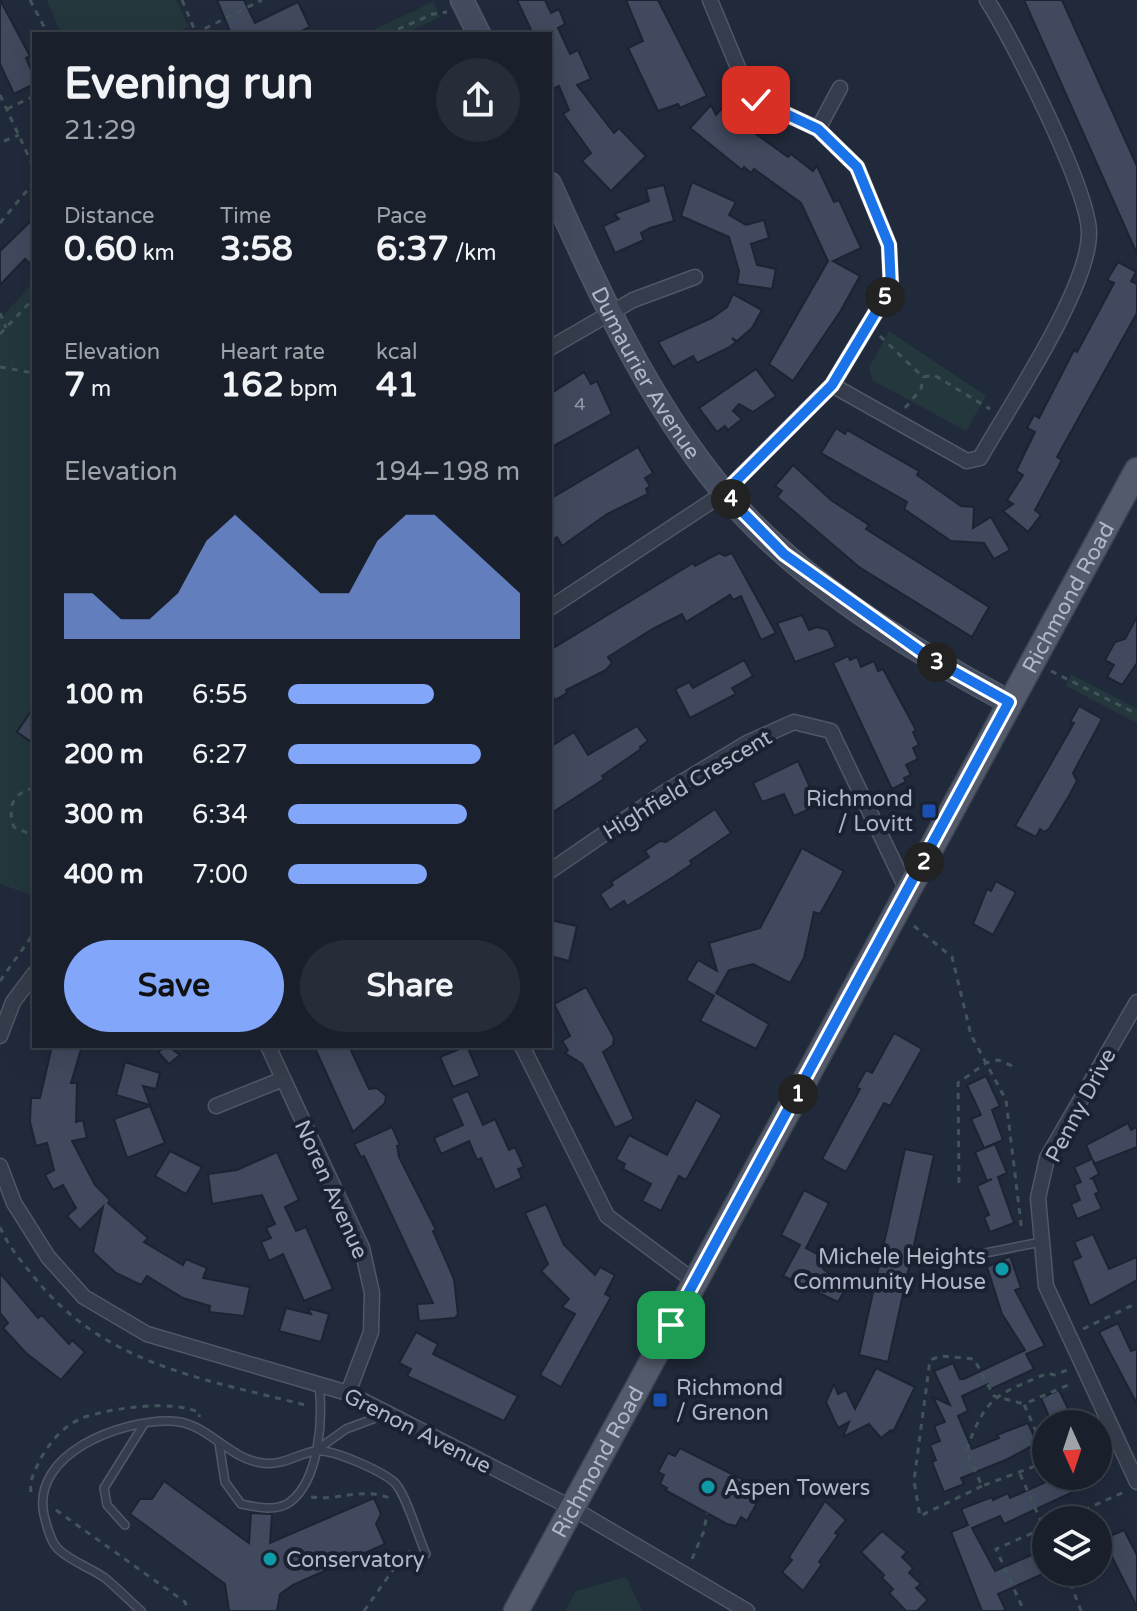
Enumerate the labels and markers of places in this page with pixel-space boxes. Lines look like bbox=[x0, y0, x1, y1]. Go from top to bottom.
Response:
pin bbox=[722, 66, 790, 134]
pin: 5 bbox=[865, 277, 905, 317]
pin: 4 bbox=[711, 479, 751, 519]
pin: 3 bbox=[917, 642, 957, 682]
place label: Richmond / Lovitt bbox=[806, 786, 913, 837]
marker: Richmond / Lovitt bbox=[920, 802, 938, 820]
pin: 2 bbox=[904, 842, 944, 882]
pin: 1 bbox=[778, 1074, 818, 1114]
place label: Michele Heights Community House bbox=[793, 1244, 986, 1295]
marker: Michele Heights Community House bbox=[993, 1260, 1011, 1278]
pin bbox=[637, 1291, 705, 1359]
place label: Richmond / Grenon bbox=[676, 1375, 783, 1426]
marker: Richmond / Grenon bbox=[651, 1391, 669, 1409]
place label: Aspen Towers bbox=[724, 1475, 870, 1501]
marker: Aspen Towers bbox=[699, 1478, 717, 1496]
place label: Conservatory bbox=[286, 1547, 425, 1573]
marker: Conservatory bbox=[261, 1550, 279, 1568]

